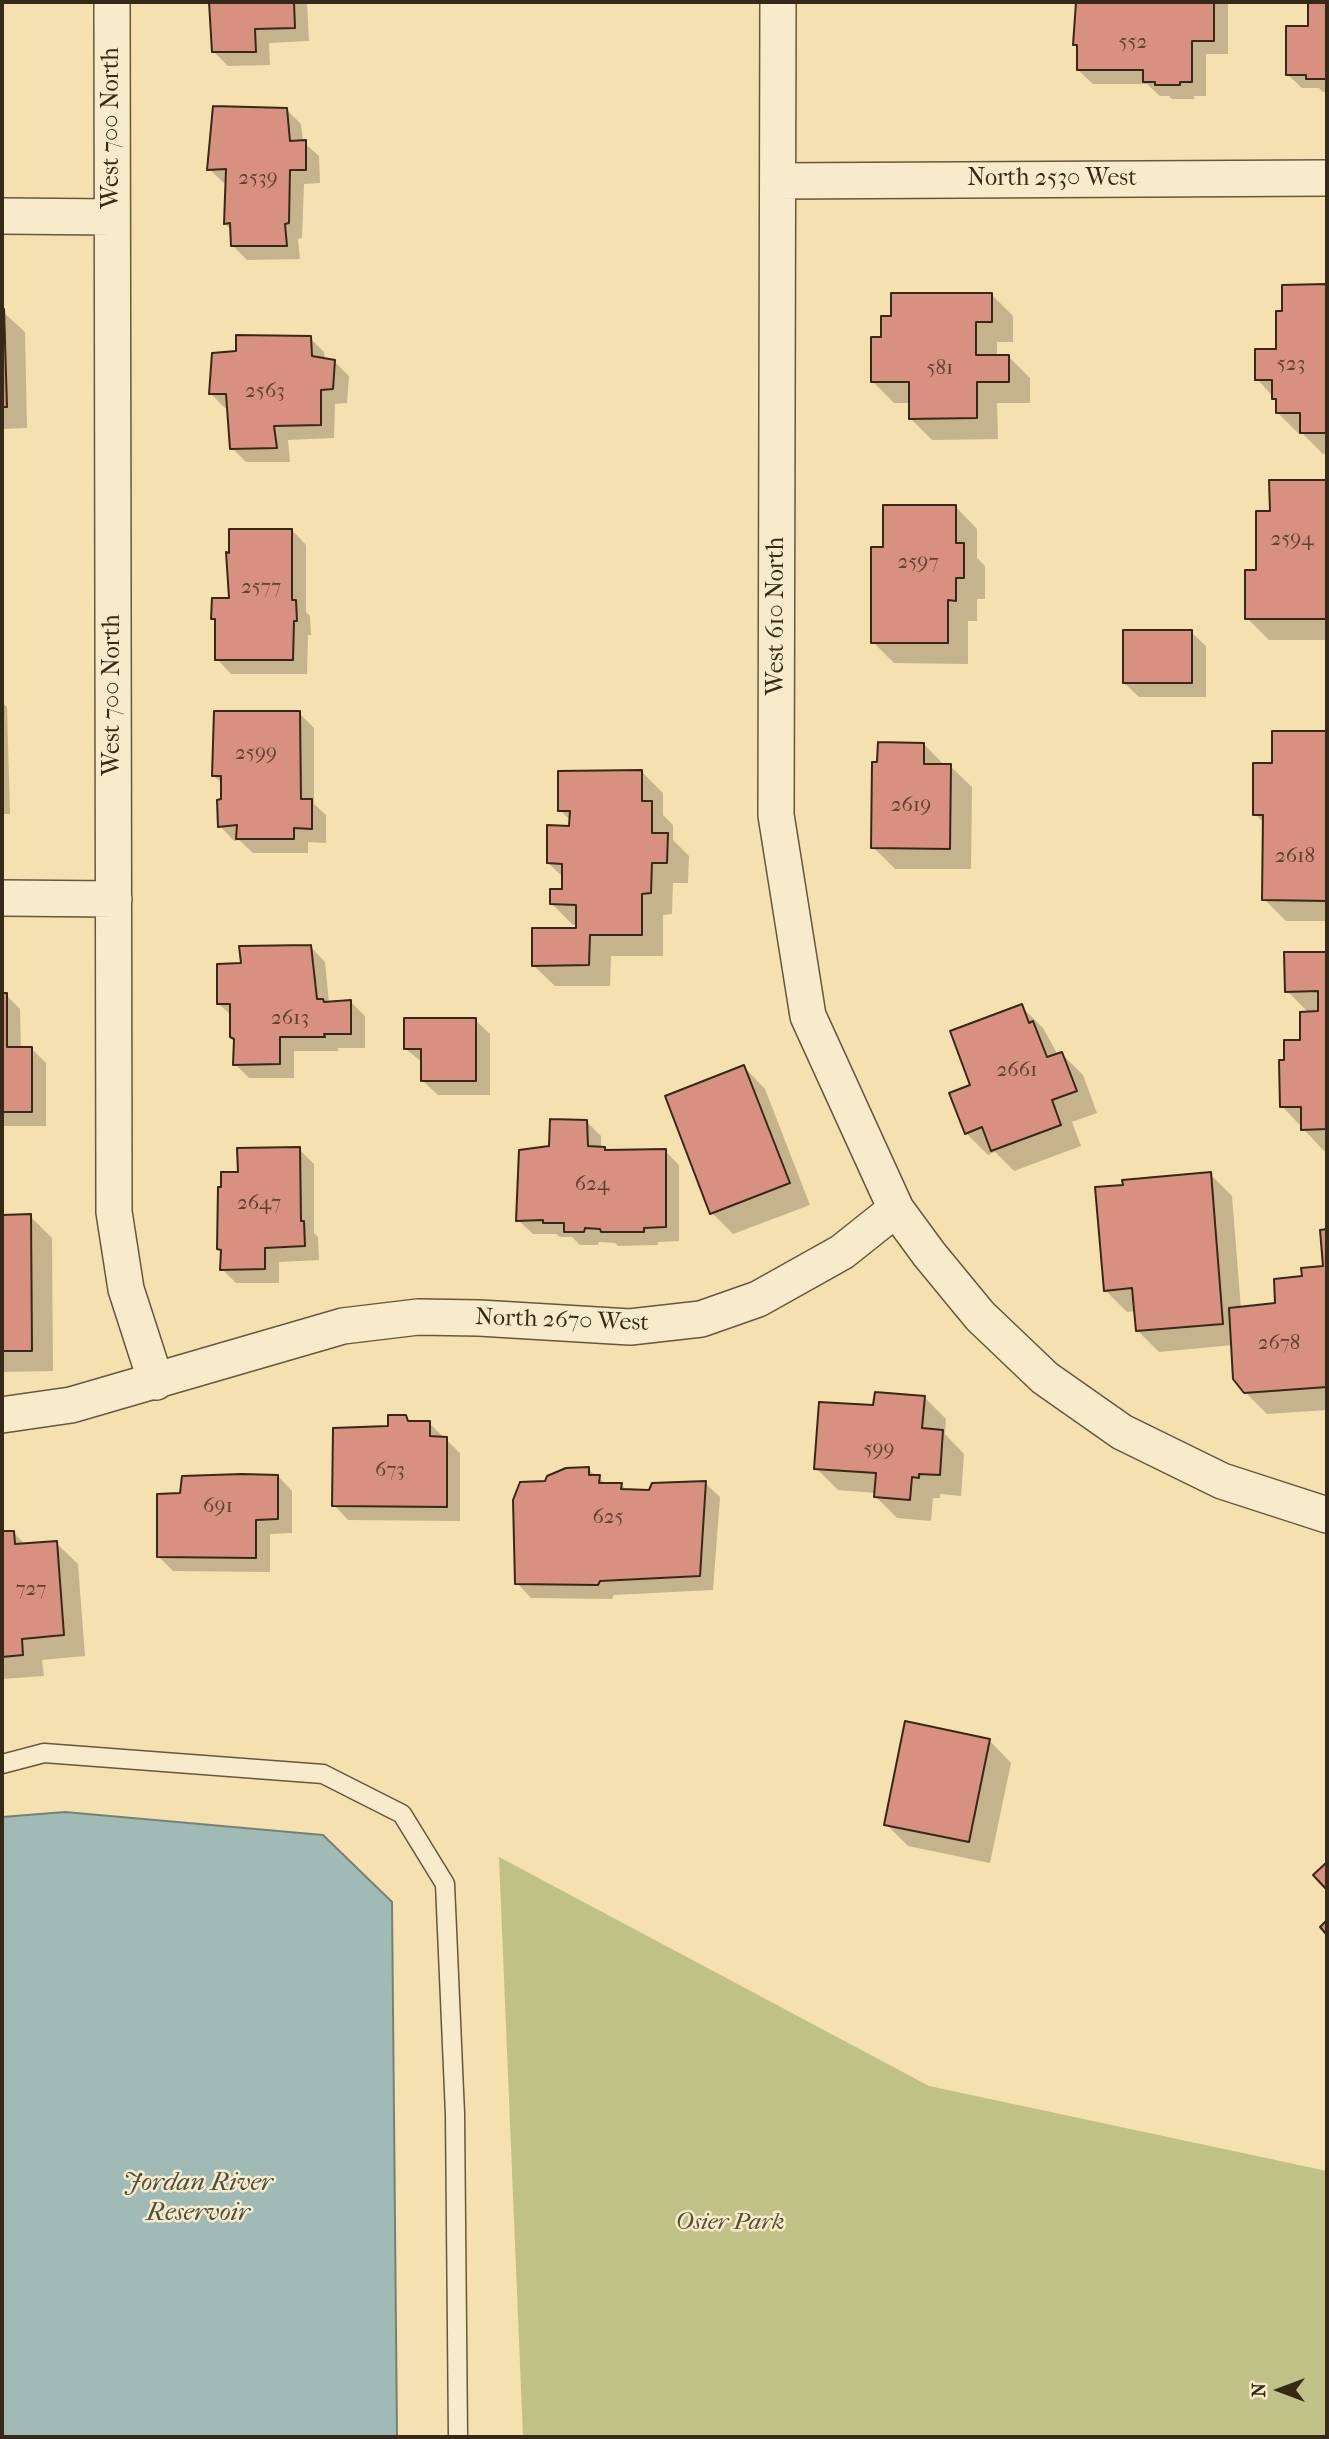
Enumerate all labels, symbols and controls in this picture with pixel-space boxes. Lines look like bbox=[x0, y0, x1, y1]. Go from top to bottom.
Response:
house number: 552 bbox=[1119, 30, 1147, 56]
street label: West 700 North bbox=[98, 47, 126, 209]
street label: North 2530 West bbox=[967, 165, 1137, 193]
house number: 2539 bbox=[238, 166, 278, 192]
house number: 523 bbox=[1277, 352, 1305, 378]
house number: 581 bbox=[926, 356, 954, 382]
house number: 2563 bbox=[245, 379, 285, 405]
house number: 2594 bbox=[1270, 527, 1314, 553]
street label: West 610 North bbox=[763, 537, 791, 695]
house number: 2597 bbox=[897, 550, 939, 576]
house number: 2577 bbox=[241, 575, 281, 601]
street label: West 700 North bbox=[99, 614, 127, 776]
house number: 2599 bbox=[235, 741, 277, 767]
house number: 2619 bbox=[891, 793, 931, 819]
house number: 2618 bbox=[1275, 844, 1315, 870]
house number: 2613 bbox=[271, 1006, 309, 1032]
house number: 2661 bbox=[997, 1058, 1037, 1084]
house number: 624 bbox=[575, 1172, 609, 1198]
house number: 2647 bbox=[237, 1191, 281, 1217]
street label: North 2670 West bbox=[475, 1304, 649, 1338]
house number: 2678 bbox=[1258, 1331, 1300, 1357]
house number: 599 bbox=[863, 1437, 895, 1463]
house number: 673 bbox=[375, 1458, 405, 1484]
house number: 691 bbox=[203, 1494, 233, 1520]
house number: 625 bbox=[592, 1505, 624, 1531]
house number: 727 bbox=[16, 1577, 46, 1603]
water label: Jordan River Reservoir bbox=[123, 2168, 273, 2230]
park label: Osier Park bbox=[675, 2209, 785, 2237]
north arrow bbox=[1245, 2355, 1315, 2425]
text: N bbox=[1248, 2383, 1270, 2397]

